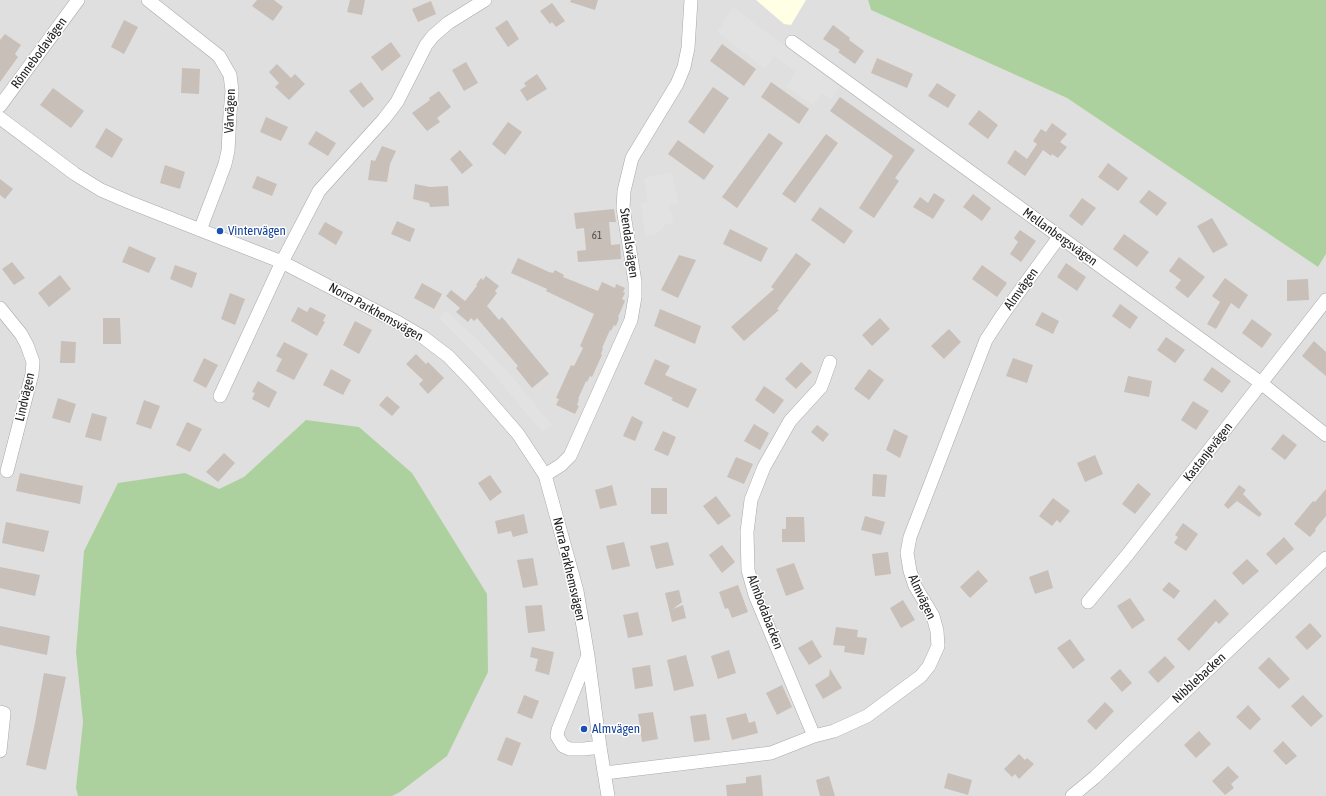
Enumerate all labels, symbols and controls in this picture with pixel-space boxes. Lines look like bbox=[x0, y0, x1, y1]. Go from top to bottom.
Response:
street label: Rönnebodavägen bbox=[8, 14, 70, 92]
street label: Vårvägen bbox=[221, 88, 239, 134]
street label: Mellanbergsvägen bbox=[1020, 205, 1100, 269]
street label: Stendalsvägen bbox=[616, 207, 642, 279]
place label: Vintervägen bbox=[228, 223, 286, 239]
marker: Vintervägen bbox=[215, 226, 225, 236]
house number: 61 bbox=[592, 229, 602, 243]
street label: Almvägen bbox=[1001, 265, 1041, 313]
street label: Norra Parkhemsvägen bbox=[326, 280, 426, 344]
street label: Lindvägen bbox=[12, 371, 38, 423]
street label: Kastanjevägen bbox=[1180, 419, 1236, 485]
street label: Norra Parkhemsvägen bbox=[550, 516, 588, 622]
street label: Almvägen bbox=[905, 572, 939, 622]
street label: Almbodabacken bbox=[744, 573, 786, 651]
street label: Nibblebacken bbox=[1169, 649, 1229, 707]
place label: Almvägen bbox=[592, 721, 640, 737]
marker: Almvägen bbox=[579, 724, 589, 734]

